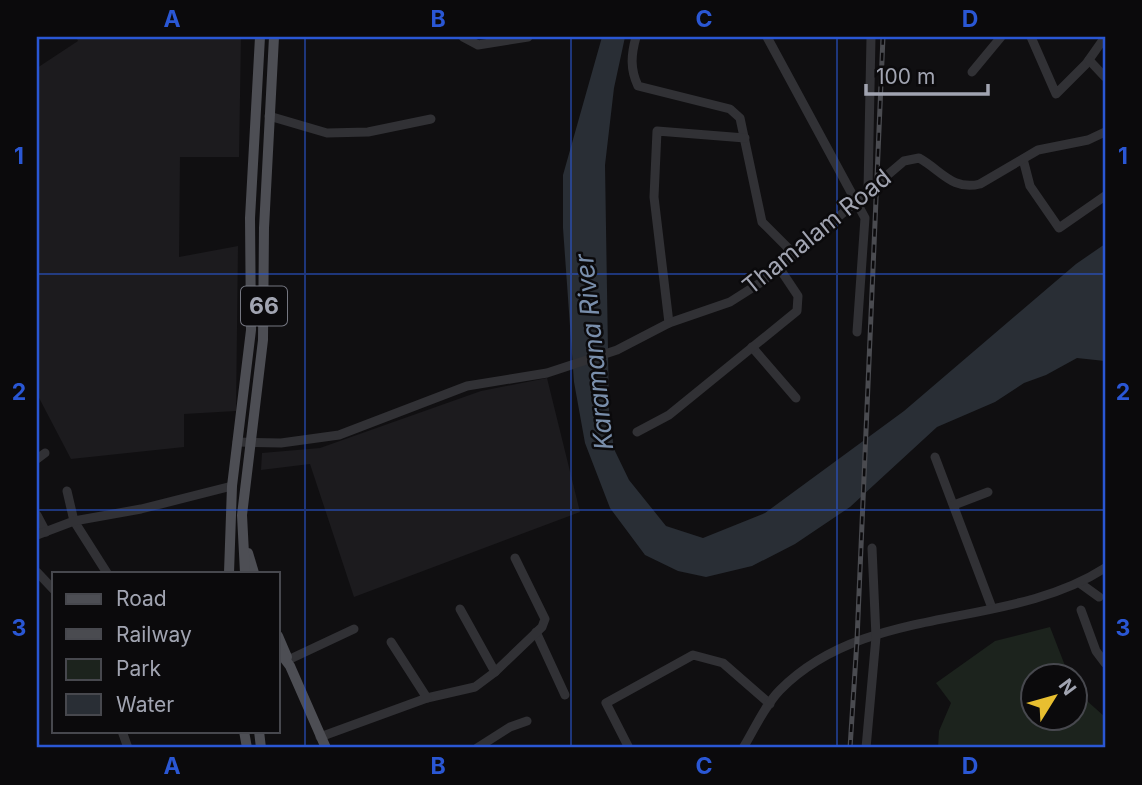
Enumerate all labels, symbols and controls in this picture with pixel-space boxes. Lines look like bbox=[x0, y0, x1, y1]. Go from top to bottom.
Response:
text: A bbox=[163, 5, 181, 33]
text: B bbox=[430, 5, 446, 33]
text: C bbox=[695, 5, 713, 33]
text: D bbox=[962, 5, 978, 33]
scale bar bbox=[866, 52, 988, 96]
text: 100 m bbox=[876, 64, 935, 89]
text: 1 bbox=[14, 142, 24, 170]
text: 1 bbox=[1118, 142, 1128, 170]
street label: Thamalam Road bbox=[737, 163, 897, 300]
water label: Karamana River bbox=[568, 251, 619, 452]
road number: 66 bbox=[241, 286, 287, 326]
text: 2 bbox=[12, 378, 26, 406]
text: 2 bbox=[1116, 378, 1130, 406]
legend bbox=[52, 572, 280, 732]
text: Road bbox=[116, 586, 167, 611]
text: 3 bbox=[12, 614, 26, 642]
text: 3 bbox=[1116, 614, 1130, 642]
text: Railway bbox=[116, 622, 192, 647]
text: Park bbox=[116, 656, 161, 681]
north arrow bbox=[1020, 662, 1090, 732]
text: N bbox=[1054, 674, 1081, 700]
text: Water bbox=[116, 692, 174, 717]
text: A bbox=[163, 752, 181, 780]
text: B bbox=[430, 752, 446, 780]
text: C bbox=[695, 752, 713, 780]
text: D bbox=[962, 752, 978, 780]

